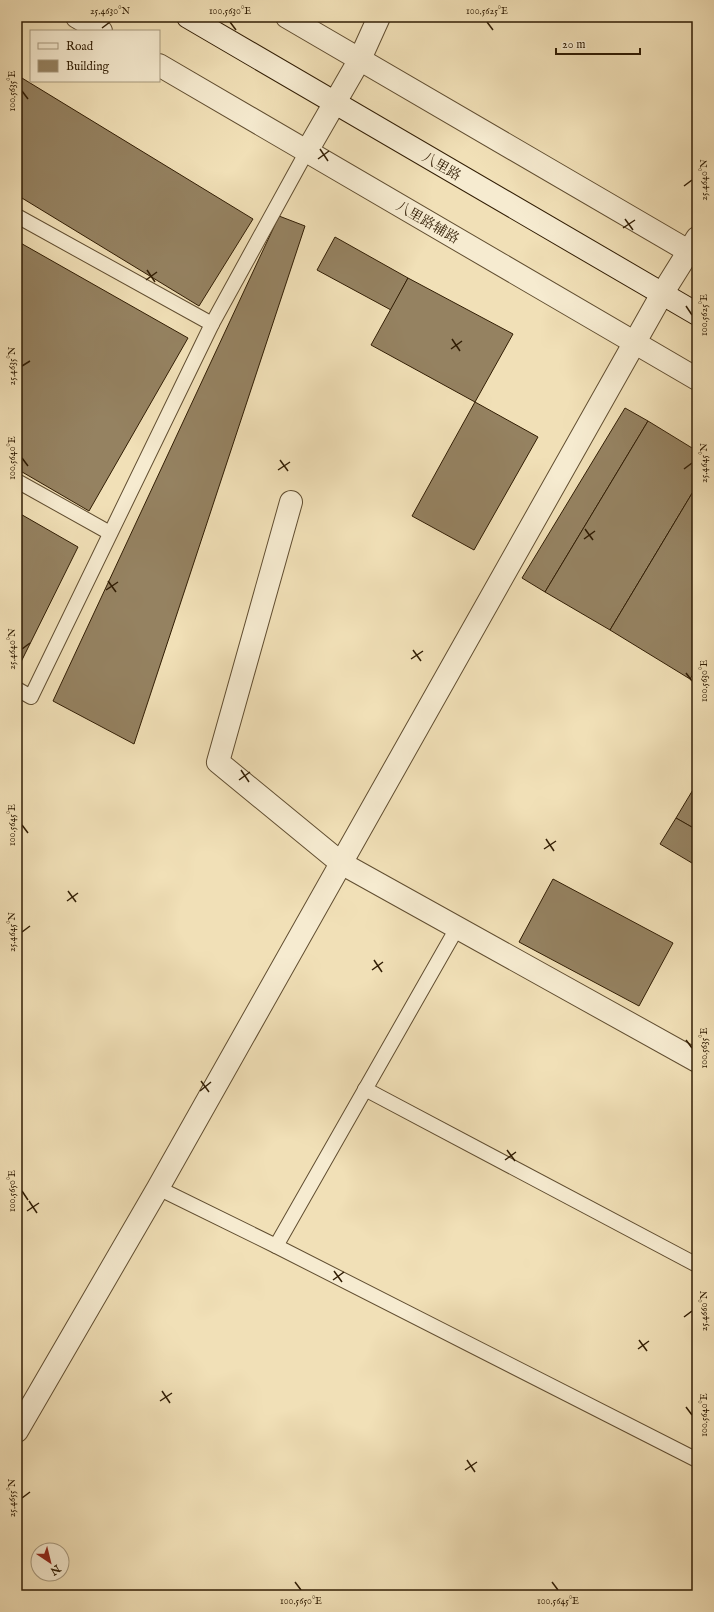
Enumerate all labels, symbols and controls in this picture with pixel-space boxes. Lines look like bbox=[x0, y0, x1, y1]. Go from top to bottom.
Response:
text: 25.4630°N bbox=[90, 5, 130, 18]
text: 100.5630°E bbox=[209, 5, 251, 18]
text: 100.5625°E bbox=[466, 5, 508, 18]
legend bbox=[30, 30, 160, 82]
scale bar bbox=[556, 30, 640, 56]
text: 20 m bbox=[562, 37, 585, 52]
text: Road bbox=[66, 39, 94, 54]
text: Building bbox=[66, 59, 110, 74]
text: 100.5635°E bbox=[6, 70, 19, 111]
street label: 八里路 bbox=[419, 149, 464, 185]
text: 25.4640°N bbox=[698, 159, 711, 201]
street label: 八里路辅路 bbox=[393, 198, 462, 248]
text: 100.5625°E bbox=[698, 294, 711, 336]
text: 25.4635°N bbox=[6, 346, 19, 385]
text: 100.5640°E bbox=[6, 436, 19, 480]
text: 25.4645°N bbox=[698, 443, 711, 483]
text: 25.4640°N bbox=[6, 628, 19, 670]
text: 100.5630°E bbox=[698, 660, 711, 702]
text: 100.5645°E bbox=[6, 804, 19, 846]
text: 25.4645°N bbox=[6, 912, 19, 952]
text: 100.5635°E bbox=[698, 1027, 711, 1068]
text: 100.5650°E bbox=[6, 1170, 19, 1212]
text: 25.4660°N bbox=[698, 1290, 711, 1331]
text: 100.5640°E bbox=[698, 1393, 711, 1437]
text: 25.4655°N bbox=[6, 1478, 19, 1517]
north arrow bbox=[30, 1542, 70, 1582]
text: N bbox=[47, 1560, 64, 1578]
text: 100.5650°E bbox=[280, 1595, 322, 1608]
text: 100.5645°E bbox=[537, 1595, 579, 1608]

